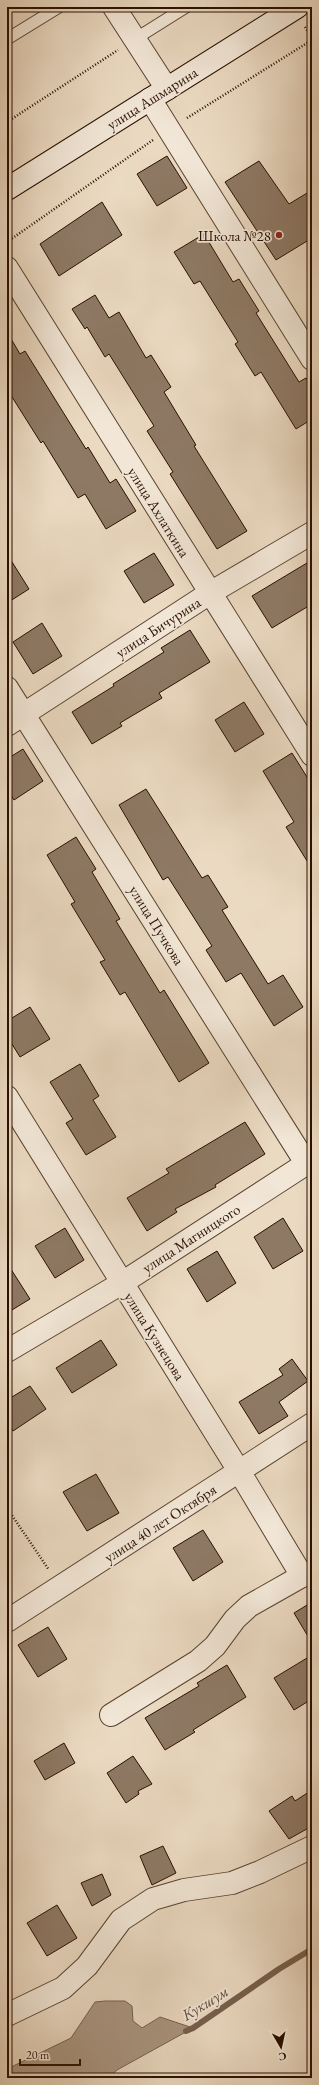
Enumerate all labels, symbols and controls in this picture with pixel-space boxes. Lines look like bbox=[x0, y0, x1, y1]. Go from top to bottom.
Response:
street label: улица Ашмарина bbox=[103, 62, 201, 134]
place label: Школа №28 bbox=[198, 226, 271, 245]
marker: Школа №28 bbox=[274, 230, 284, 240]
street label: улица Ахлаткина bbox=[124, 463, 194, 561]
street label: улица Бичурина bbox=[112, 592, 204, 662]
street label: улица Пучкова bbox=[125, 882, 189, 968]
street label: улица Магницкого bbox=[138, 1199, 244, 1277]
street label: улица Кузнецова bbox=[120, 1288, 190, 1384]
street label: улица 40 лет Октября bbox=[100, 1479, 220, 1566]
water label: Кукшум bbox=[177, 1980, 232, 2026]
north arrow bbox=[261, 2027, 301, 2067]
scale bar bbox=[20, 2041, 80, 2067]
text: 20 m bbox=[26, 2047, 50, 2063]
text: С bbox=[277, 2049, 288, 2064]

